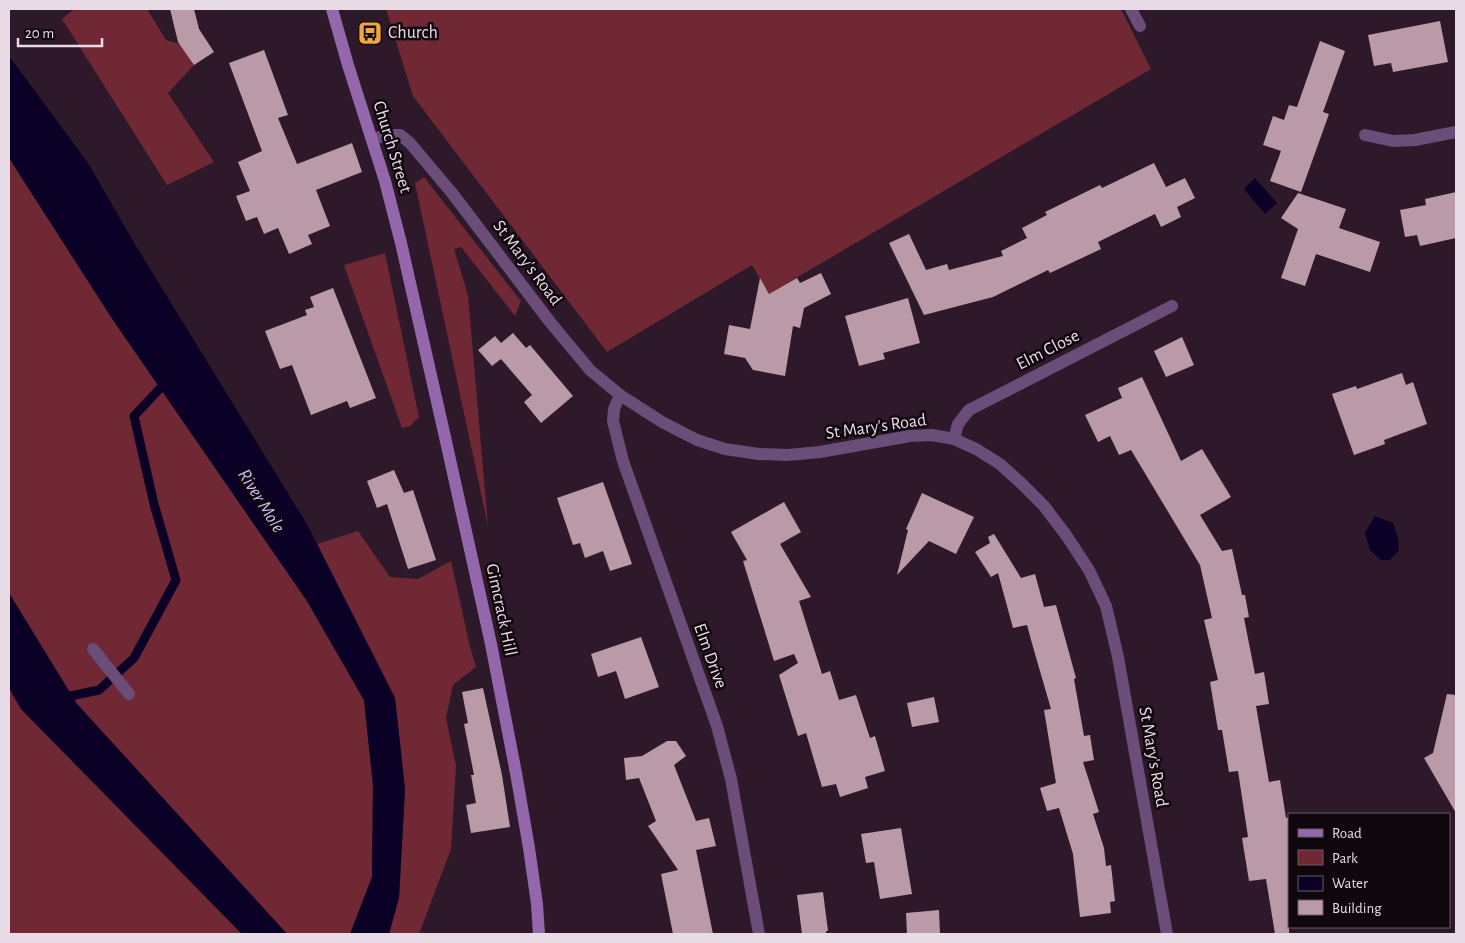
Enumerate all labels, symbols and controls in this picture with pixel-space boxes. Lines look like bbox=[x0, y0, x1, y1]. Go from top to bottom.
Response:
scale bar bbox=[18, 15, 101, 47]
bus stop icon: Church bbox=[357, 20, 383, 46]
place label: Church bbox=[388, 24, 438, 42]
text: 20 m bbox=[25, 26, 54, 41]
street label: Church Street bbox=[369, 99, 415, 195]
street label: St Mary's Road bbox=[489, 217, 565, 309]
street label: Elm Close bbox=[1014, 327, 1082, 373]
street label: St Mary's Road bbox=[824, 411, 928, 443]
water label: River Mole bbox=[234, 466, 288, 536]
street label: Gimcrack Hill bbox=[482, 562, 520, 658]
street label: Elm Drive bbox=[690, 621, 730, 691]
street label: St Mary's Road bbox=[1135, 705, 1171, 809]
legend bbox=[1288, 813, 1450, 928]
text: Road bbox=[1332, 826, 1362, 841]
text: Park bbox=[1332, 851, 1358, 866]
text: Water bbox=[1332, 876, 1368, 891]
text: Building bbox=[1332, 901, 1382, 916]

